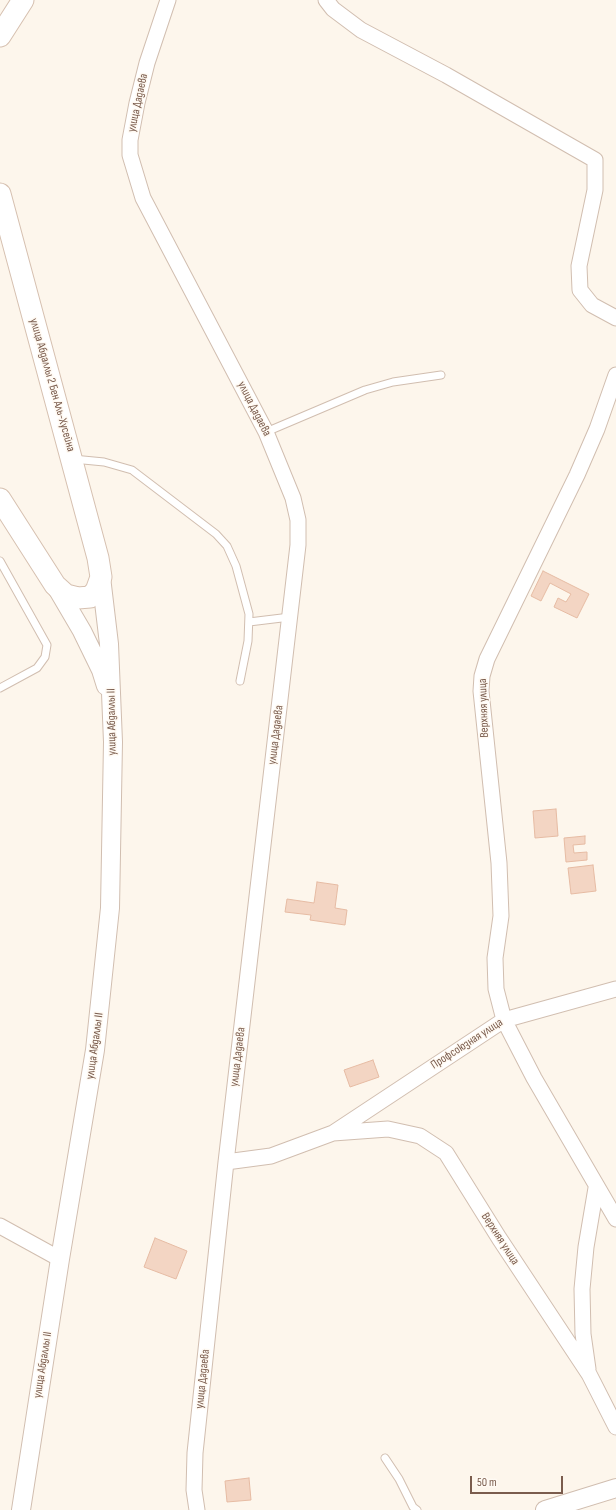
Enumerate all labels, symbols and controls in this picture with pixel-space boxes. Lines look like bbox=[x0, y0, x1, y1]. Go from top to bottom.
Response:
street label: улица Дадаева bbox=[125, 72, 151, 134]
street label: улица Абдаллы 2 Бен Аль-Хусейна bbox=[26, 317, 78, 453]
street label: улица Дадаева bbox=[234, 379, 274, 439]
street label: Верхняя улица bbox=[476, 678, 492, 738]
street label: улица Абдаллы II bbox=[104, 688, 120, 756]
street label: улица Дадаева bbox=[265, 705, 287, 765]
street label: улица Абдаллы II bbox=[83, 1012, 107, 1080]
street label: Профсоюзная улица bbox=[428, 1015, 506, 1073]
street label: улица Дадаева bbox=[227, 1027, 249, 1087]
street label: Верхняя улица bbox=[478, 1210, 522, 1268]
street label: улица Абдаллы II bbox=[31, 1331, 55, 1399]
street label: улица Дадаева bbox=[193, 1349, 213, 1409]
scale bar bbox=[472, 1468, 565, 1494]
text: 50 m bbox=[477, 1475, 497, 1490]

